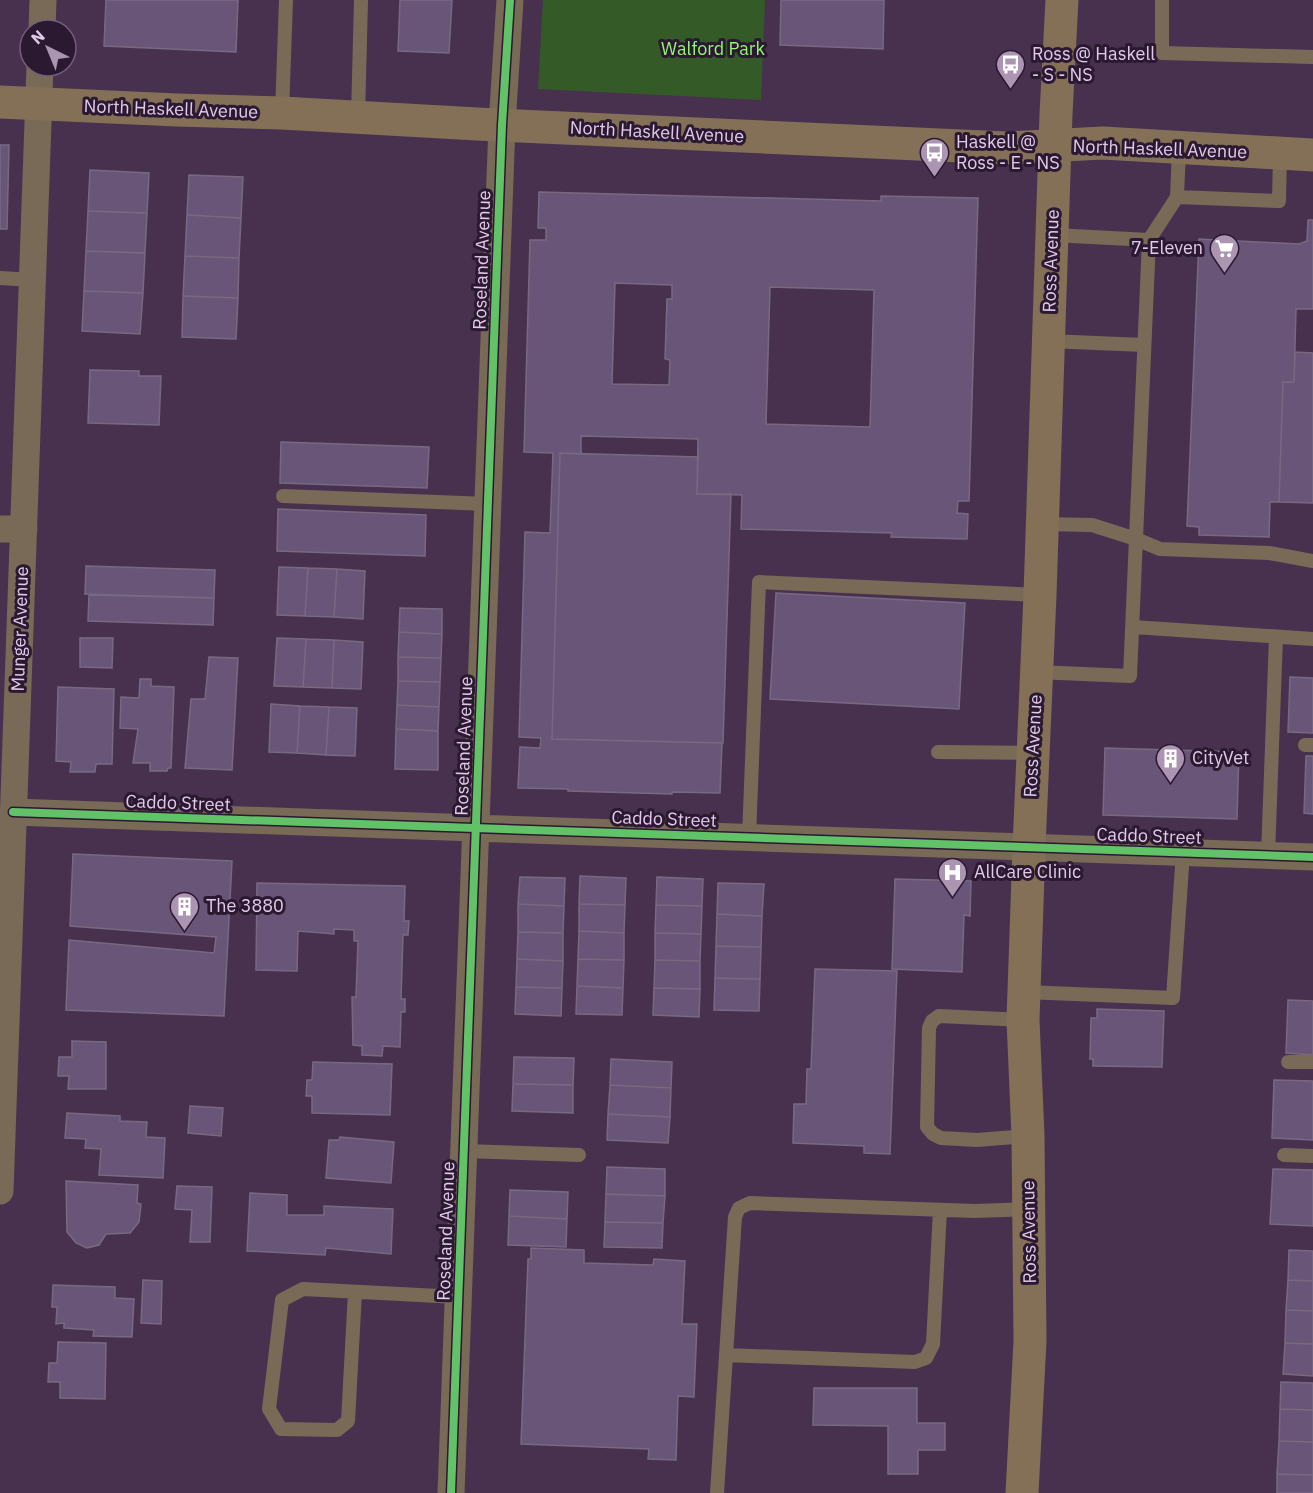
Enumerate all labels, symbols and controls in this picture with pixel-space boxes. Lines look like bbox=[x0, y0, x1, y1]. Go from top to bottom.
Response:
north arrow bbox=[18, 18, 78, 78]
text: N bbox=[27, 26, 49, 48]
park label: Walford Park bbox=[661, 37, 765, 60]
place label: Ross @ Haskell - S - NS bbox=[1032, 42, 1155, 86]
bus stop icon: Ross @ Haskell - S - NS bbox=[995, 48, 1027, 90]
street label: North Haskell Avenue bbox=[83, 94, 259, 123]
street label: North Haskell Avenue bbox=[569, 115, 745, 148]
place label: Haskell @ Ross - E - NS bbox=[956, 130, 1060, 174]
street label: North Haskell Avenue bbox=[1072, 134, 1248, 163]
bus stop icon: Haskell @ Ross - E - NS bbox=[919, 136, 951, 178]
street label: Roseland Avenue bbox=[468, 190, 495, 330]
street label: Ross Avenue bbox=[1037, 209, 1064, 313]
supermarket icon: 7-Eleven bbox=[1208, 232, 1240, 274]
place label: 7-Eleven bbox=[1131, 236, 1203, 259]
street label: Munger Avenue bbox=[6, 566, 33, 692]
street label: Roseland Avenue bbox=[450, 676, 477, 816]
street label: Ross Avenue bbox=[1018, 694, 1047, 798]
building icon: CityVet bbox=[1155, 742, 1187, 784]
place label: CityVet bbox=[1192, 746, 1249, 769]
street label: Caddo Street bbox=[125, 789, 231, 816]
street label: Caddo Street bbox=[611, 805, 717, 832]
street label: Caddo Street bbox=[1096, 822, 1202, 849]
hospital icon: AllCare Clinic bbox=[937, 856, 969, 898]
place label: AllCare Clinic bbox=[974, 860, 1081, 883]
building icon: The 3880 bbox=[169, 890, 201, 932]
place label: The 3880 bbox=[206, 894, 284, 917]
street label: Roseland Avenue bbox=[432, 1161, 459, 1301]
street label: Ross Avenue bbox=[1016, 1180, 1041, 1284]

